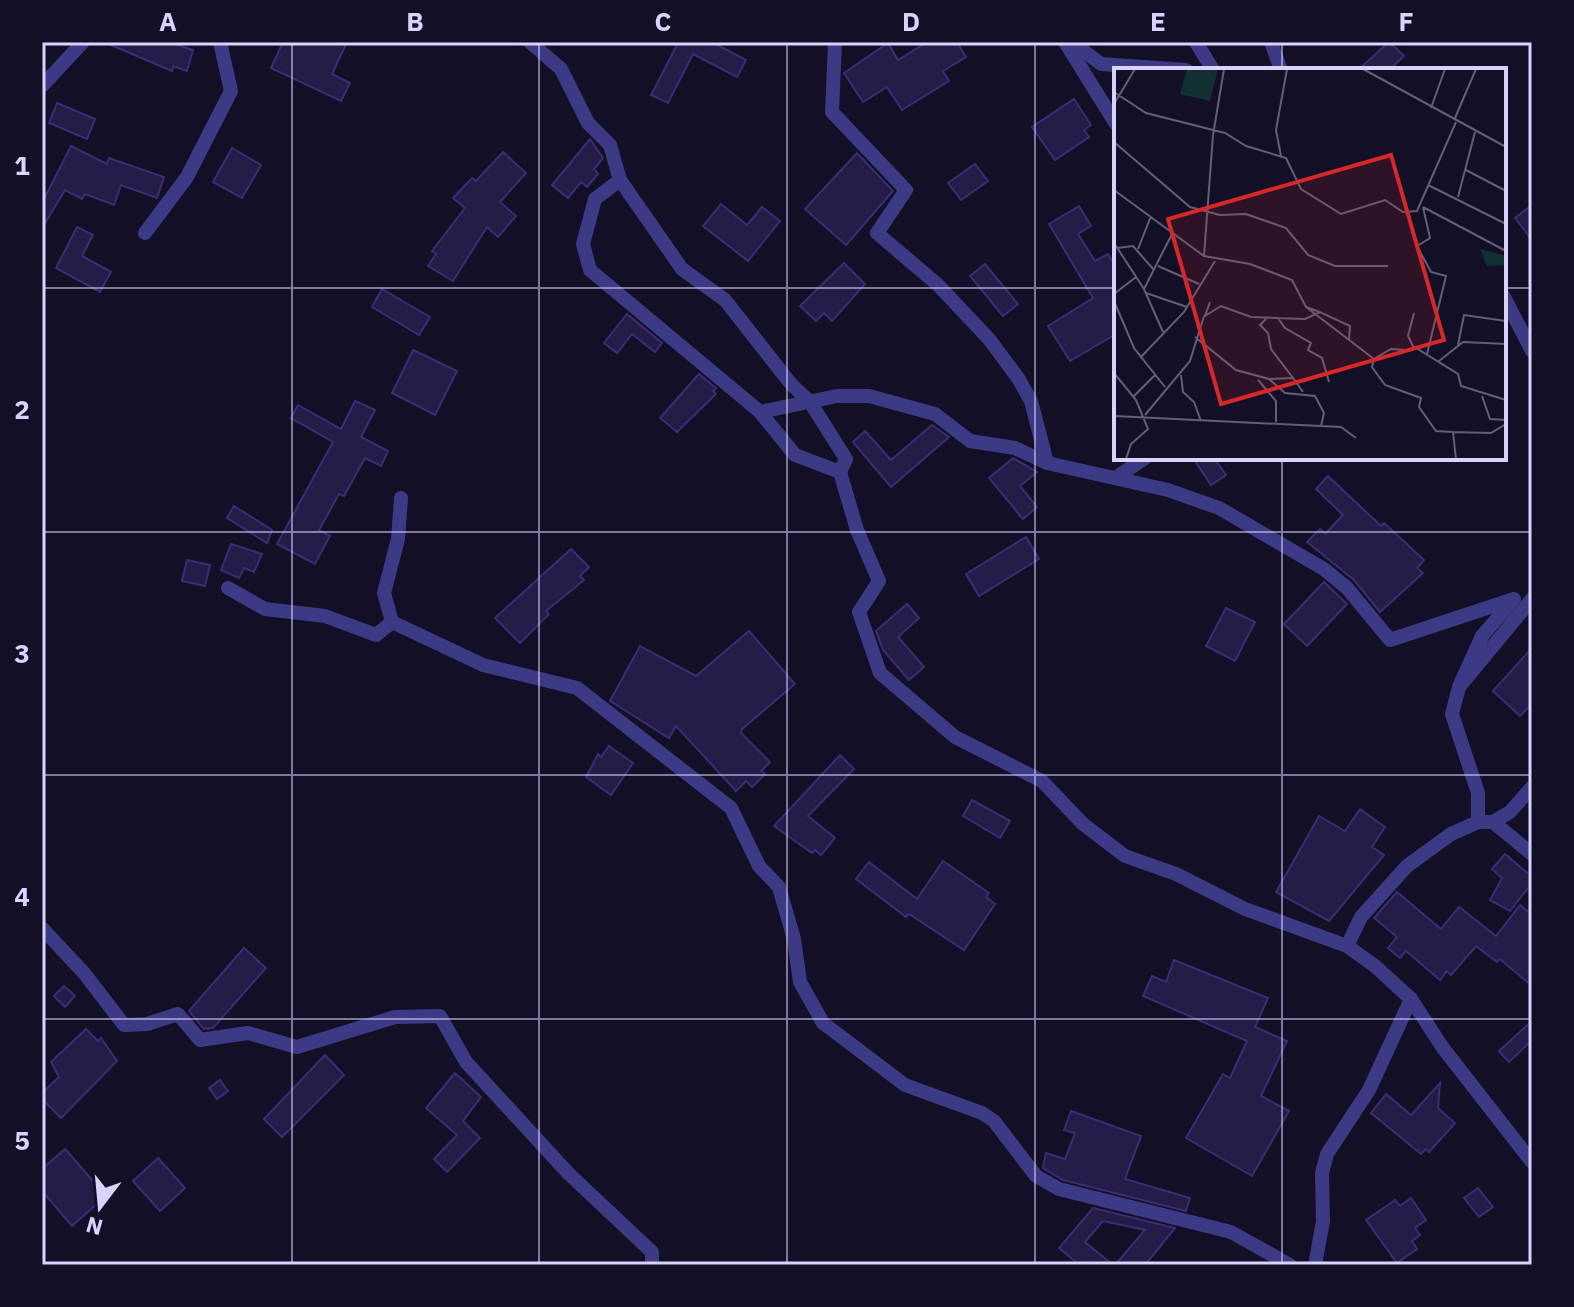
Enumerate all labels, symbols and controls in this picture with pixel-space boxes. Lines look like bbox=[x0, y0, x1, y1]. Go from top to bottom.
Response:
text: A bbox=[159, 4, 177, 38]
text: B bbox=[406, 4, 424, 38]
text: C bbox=[655, 4, 672, 38]
text: D bbox=[902, 4, 920, 38]
text: E bbox=[1150, 4, 1166, 38]
text: F bbox=[1398, 4, 1414, 38]
inset map bbox=[1114, 68, 1506, 460]
text: 1 bbox=[14, 148, 30, 182]
text: 2 bbox=[14, 392, 30, 426]
text: 3 bbox=[14, 636, 30, 670]
text: 4 bbox=[14, 879, 30, 913]
text: 5 bbox=[14, 1123, 30, 1157]
north arrow bbox=[60, 1167, 140, 1247]
text: N bbox=[83, 1211, 106, 1243]

